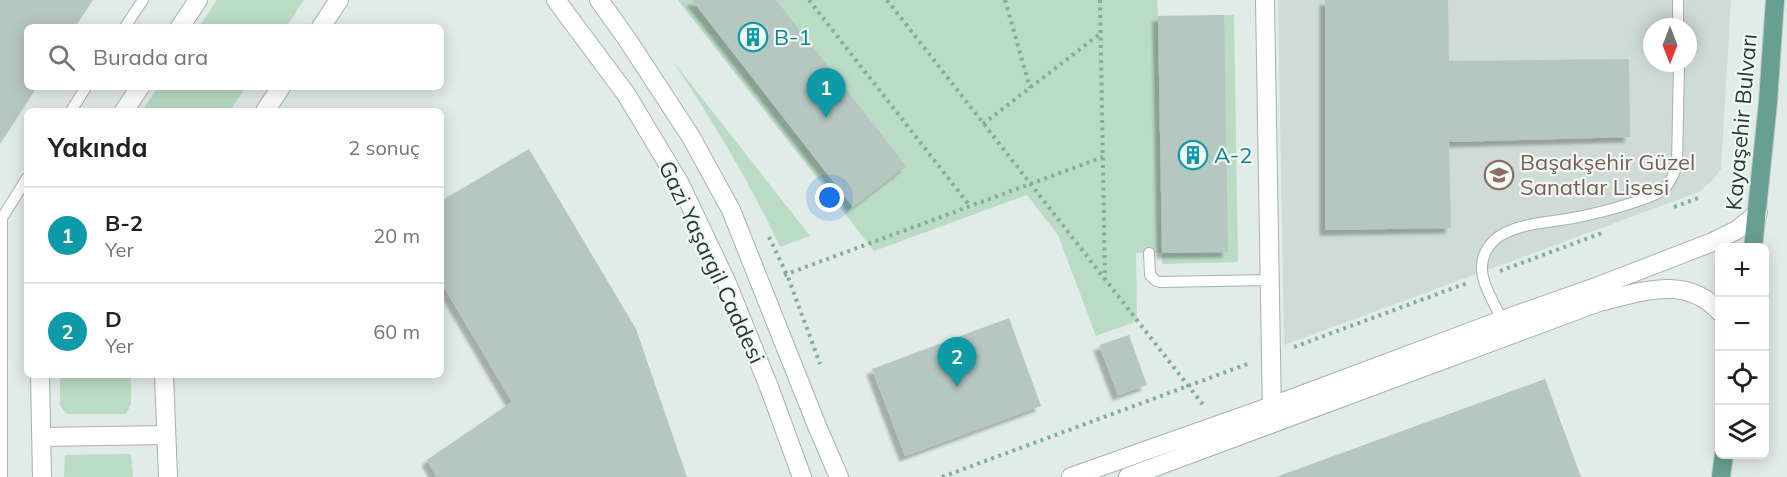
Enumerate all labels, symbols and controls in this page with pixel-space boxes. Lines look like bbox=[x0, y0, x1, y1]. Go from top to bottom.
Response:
north arrow bbox=[1643, 18, 1697, 72]
building icon: B-1 bbox=[737, 21, 769, 53]
place label: B-1 bbox=[774, 23, 812, 51]
search box bbox=[24, 24, 444, 90]
street label: Kayaşehir Bulvarı bbox=[1719, 33, 1763, 211]
icon: search bbox=[45, 41, 78, 74]
text: Burada ara bbox=[93, 43, 208, 71]
pin: 1 bbox=[806, 68, 846, 118]
text: Yakında bbox=[48, 131, 148, 164]
text: 2 sonuç bbox=[348, 135, 420, 160]
building icon: A-2 bbox=[1177, 139, 1209, 171]
place label: A-2 bbox=[1214, 141, 1252, 169]
place label: Başakşehir Güzel Sanatlar Lisesi bbox=[1520, 148, 1695, 201]
street label: Gazi Yaşargil Caddesi bbox=[653, 156, 771, 368]
school or university icon: Başakşehir Güzel Sanatlar Lisesi bbox=[1483, 159, 1515, 191]
your location bbox=[815, 183, 844, 212]
text: B-2 bbox=[105, 209, 143, 237]
text: 1 bbox=[62, 223, 74, 248]
text: 20 m bbox=[373, 223, 420, 248]
text: Yer bbox=[105, 237, 134, 262]
map controls bbox=[1715, 243, 1769, 459]
button: + bbox=[1715, 243, 1769, 297]
button: − bbox=[1715, 297, 1769, 351]
text: D bbox=[105, 305, 122, 333]
text: 2 bbox=[62, 319, 74, 344]
text: 60 m bbox=[373, 319, 420, 344]
text: Yer bbox=[105, 333, 134, 358]
pin: 2 bbox=[938, 338, 976, 387]
button: locate bbox=[1715, 351, 1769, 405]
button: layers bbox=[1715, 405, 1769, 459]

